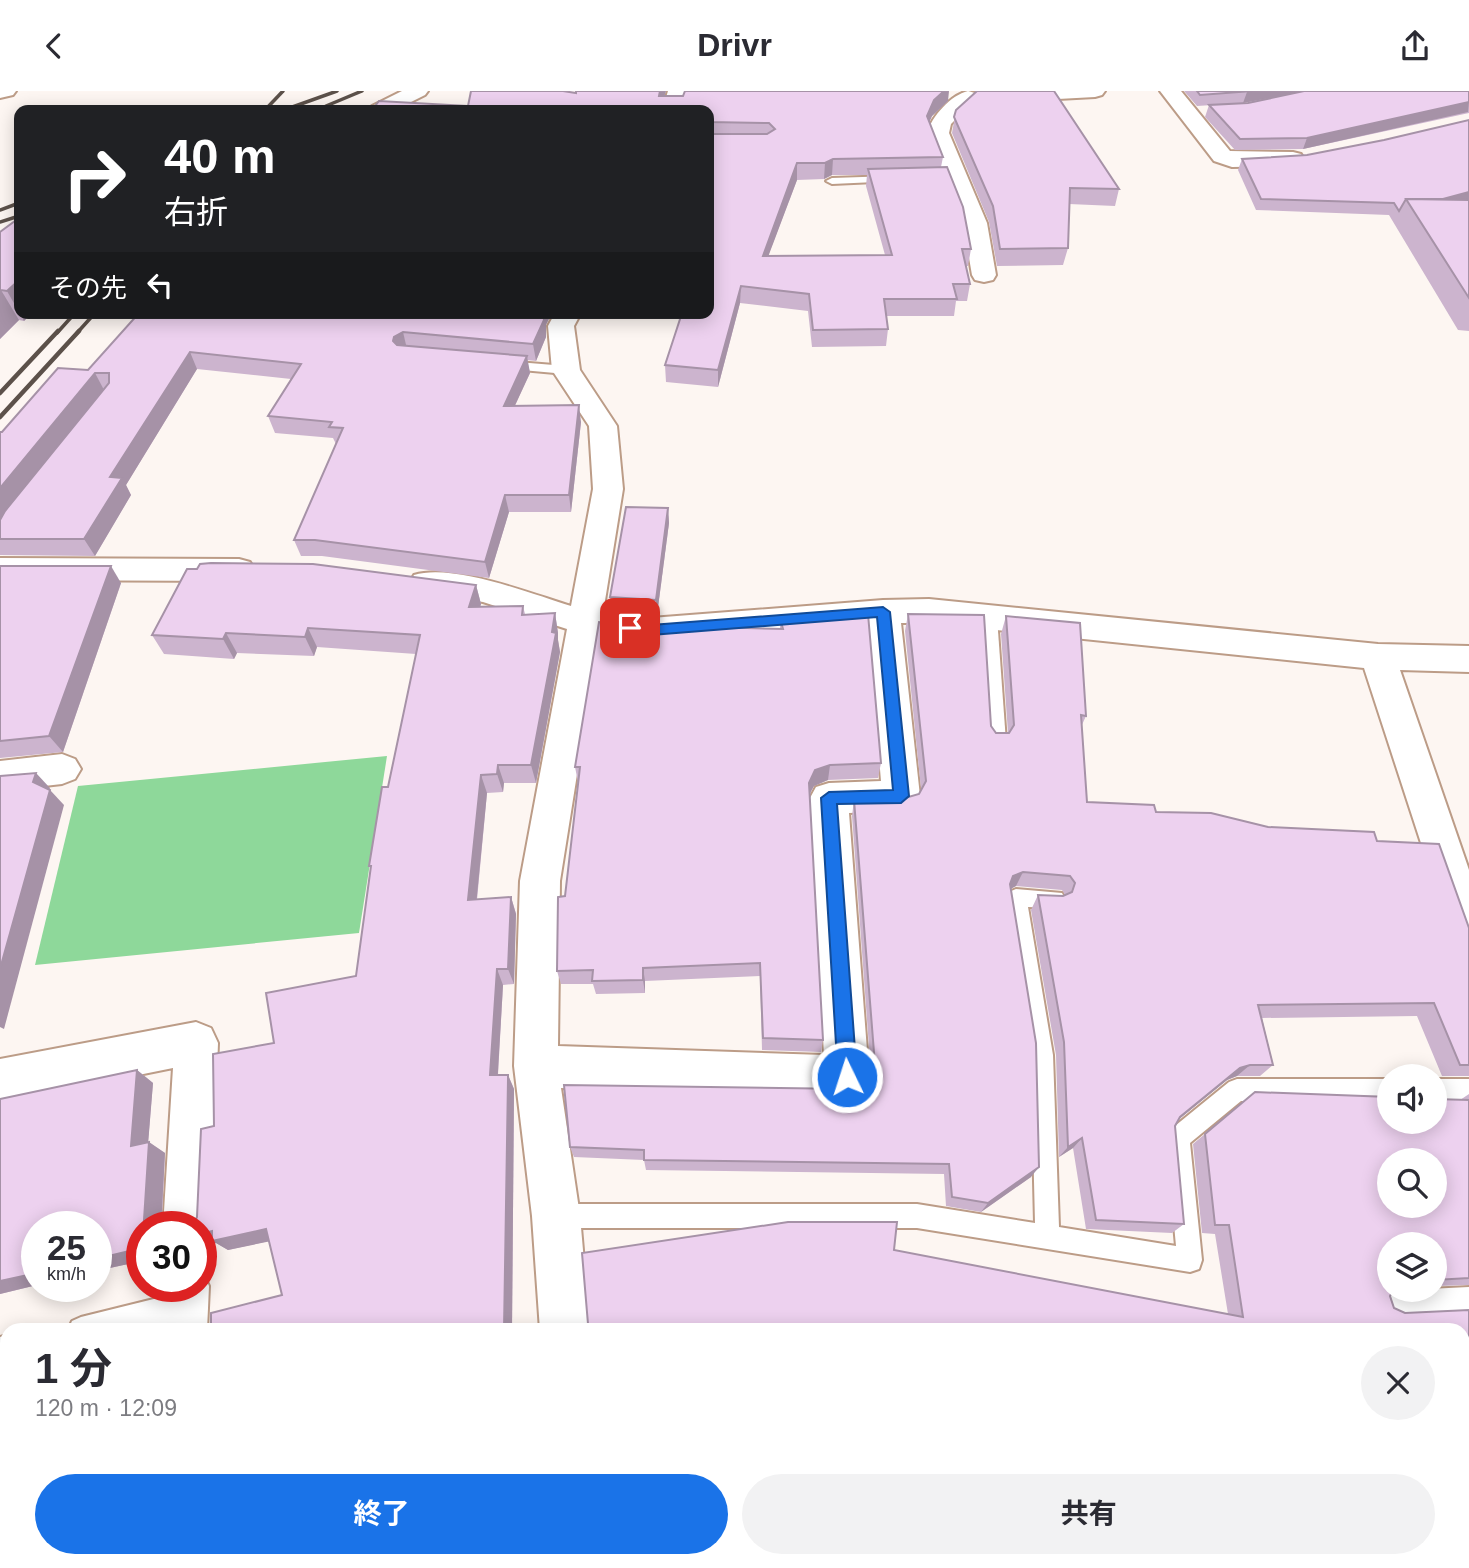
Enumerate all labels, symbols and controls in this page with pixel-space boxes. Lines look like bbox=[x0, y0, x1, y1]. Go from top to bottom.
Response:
icon: back bbox=[35, 27, 73, 65]
text: Drivr bbox=[697, 27, 772, 63]
icon: share bbox=[1396, 27, 1434, 65]
text: 40 m bbox=[164, 129, 276, 183]
icon: right bbox=[49, 133, 140, 224]
text: 右折 bbox=[164, 194, 228, 230]
icon: left bbox=[141, 266, 179, 304]
text: その先 bbox=[49, 273, 127, 303]
pin bbox=[600, 598, 660, 658]
icon: arrive bbox=[611, 609, 649, 647]
position arrow bbox=[810, 1040, 884, 1114]
map controls bbox=[1377, 1064, 1447, 1302]
button: sound bbox=[1377, 1064, 1447, 1134]
button: search bbox=[1377, 1148, 1447, 1218]
speed limit sign: 30 bbox=[126, 1211, 217, 1302]
text: 25 bbox=[47, 1228, 86, 1267]
button: layers bbox=[1377, 1232, 1447, 1302]
text: km/h bbox=[47, 1264, 86, 1284]
text: 1 分 bbox=[35, 1345, 112, 1392]
button: close bbox=[1361, 1346, 1435, 1420]
text: 120 m · 12:09 bbox=[35, 1395, 177, 1421]
button: 終了 bbox=[35, 1474, 728, 1554]
button: 共有 bbox=[742, 1474, 1435, 1554]

